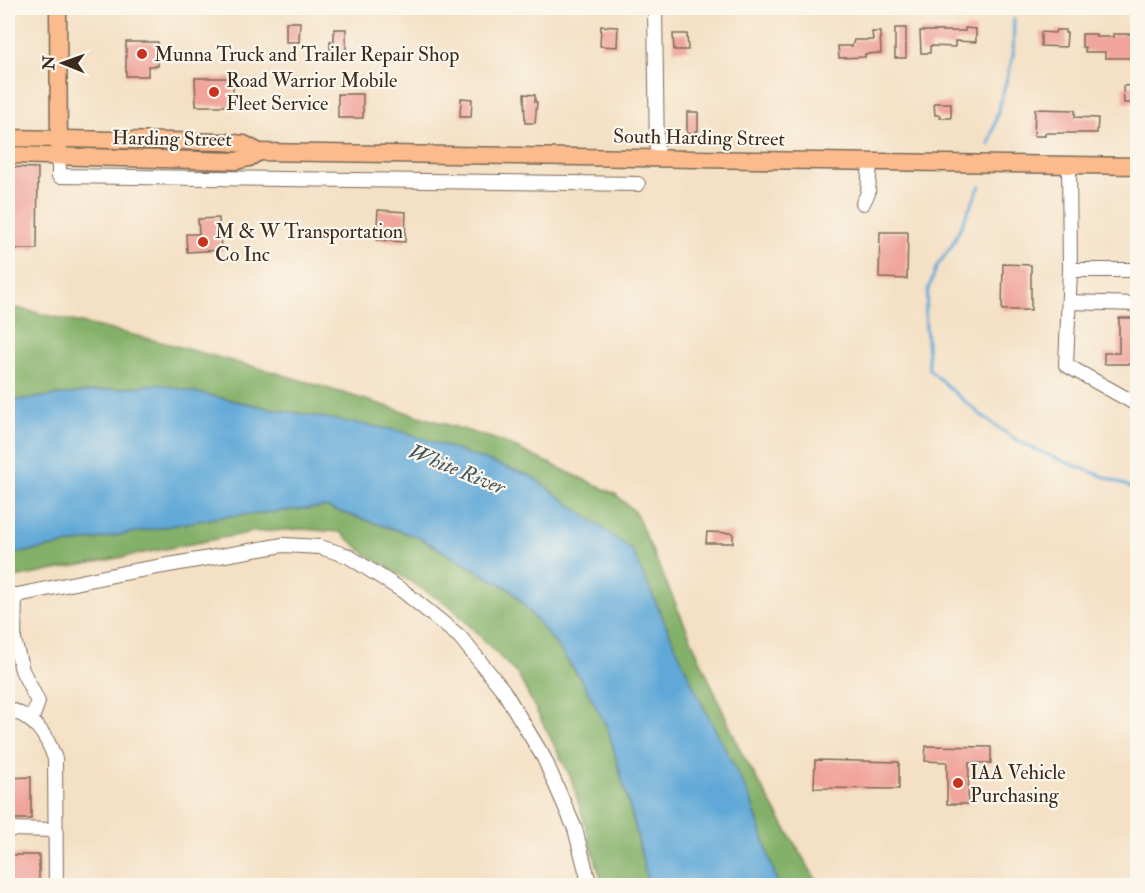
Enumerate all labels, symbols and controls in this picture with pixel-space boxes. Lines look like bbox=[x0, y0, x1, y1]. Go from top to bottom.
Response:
north arrow bbox=[33, 33, 93, 93]
place label: Munna Truck and Trailer Repair Shop bbox=[154, 42, 459, 68]
marker: Munna Truck and Trailer Repair Shop bbox=[135, 47, 149, 61]
text: N bbox=[39, 55, 59, 71]
place label: Road Warrior Mobile Fleet Service bbox=[226, 68, 397, 116]
marker: Road Warrior Mobile Fleet Service bbox=[207, 85, 221, 99]
street label: South Harding Street bbox=[613, 124, 786, 152]
street label: Harding Street bbox=[112, 125, 233, 152]
place label: M & W Transportation Co Inc bbox=[215, 219, 403, 267]
marker: M & W Transportation Co Inc bbox=[196, 235, 210, 249]
water label: White River bbox=[405, 438, 510, 501]
place label: IAA Vehicle Purchasing bbox=[970, 760, 1066, 808]
marker: IAA Vehicle Purchasing bbox=[951, 776, 965, 790]

